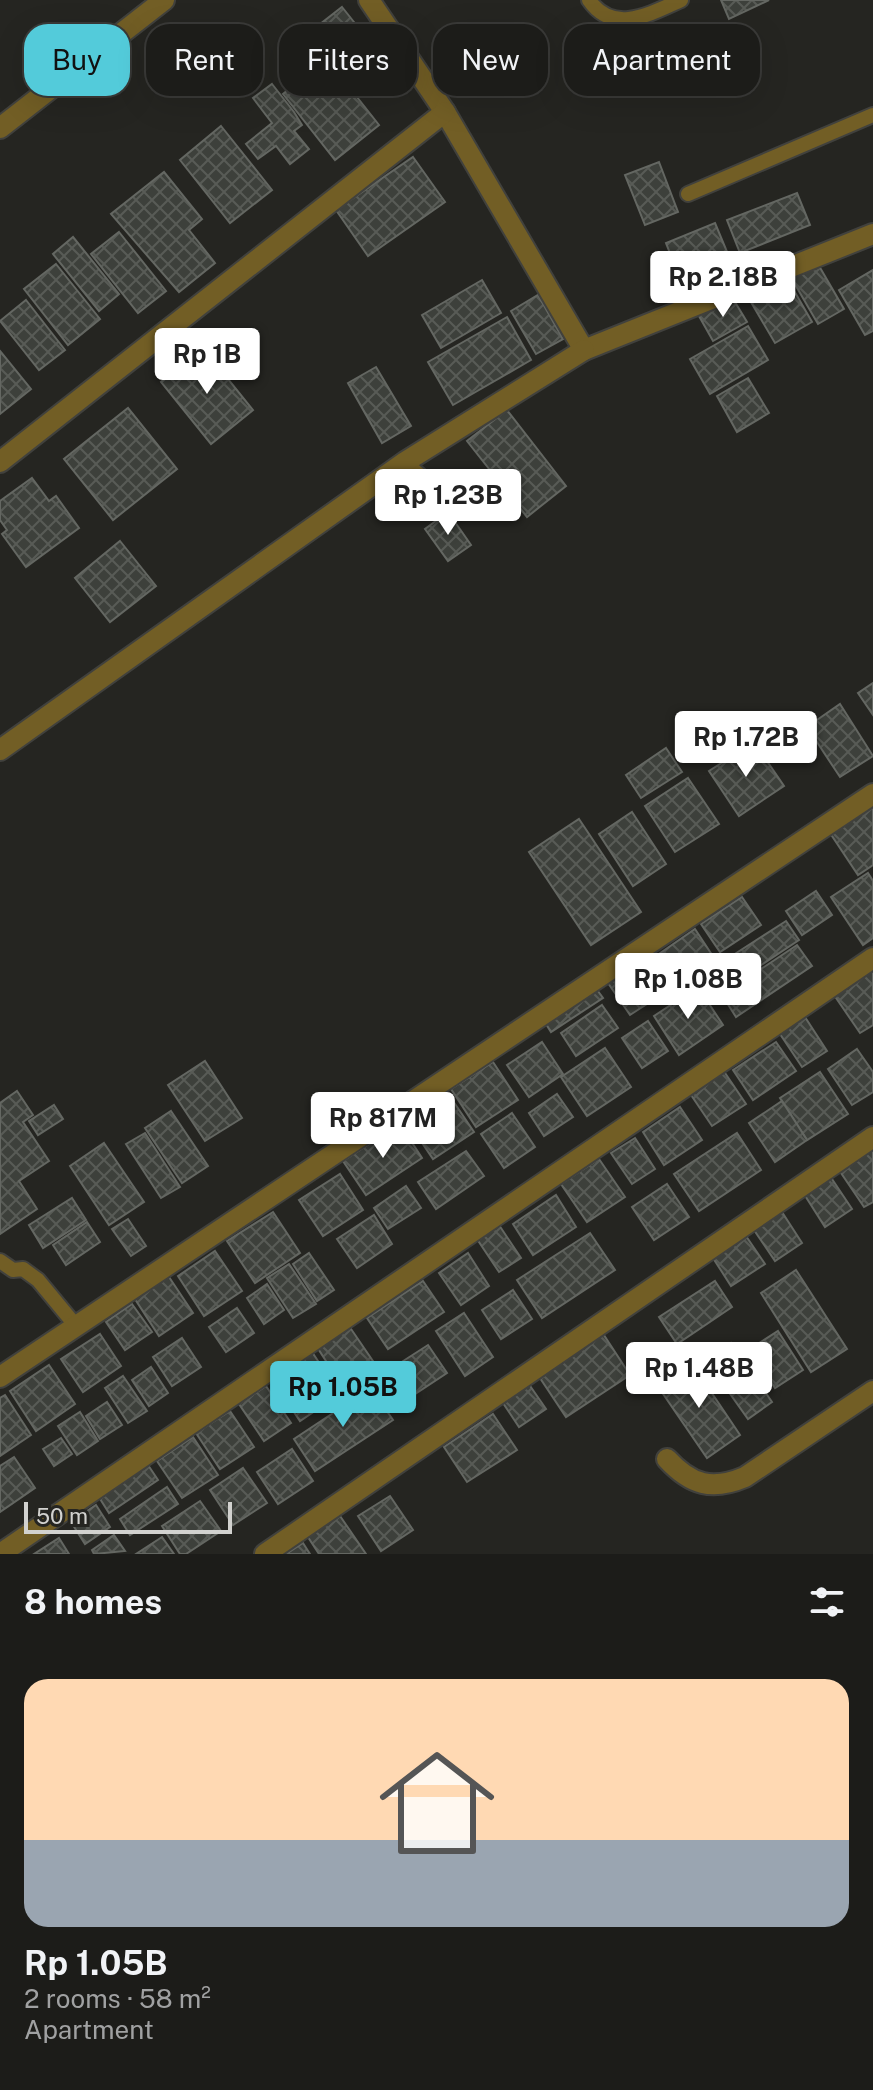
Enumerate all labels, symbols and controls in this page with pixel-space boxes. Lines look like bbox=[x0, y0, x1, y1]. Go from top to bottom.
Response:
chip: Buy bbox=[24, 24, 130, 96]
chip: Rent bbox=[146, 24, 263, 96]
chip: Filters bbox=[279, 24, 417, 96]
chip: New bbox=[433, 24, 548, 96]
chip: Apartment bbox=[564, 24, 760, 96]
pin: Rp 2.18B bbox=[640, 251, 806, 319]
text: Rp 2.18B bbox=[668, 261, 778, 292]
pin: Rp 1B bbox=[151, 328, 263, 396]
text: Rp 1B bbox=[173, 338, 241, 369]
pin: Rp 1.23B bbox=[365, 469, 531, 537]
text: Rp 1.23B bbox=[393, 479, 503, 510]
pin: Rp 1.72B bbox=[663, 711, 829, 779]
text: Rp 1.72B bbox=[693, 721, 799, 752]
pin: Rp 1.08B bbox=[605, 953, 771, 1021]
text: Rp 1.08B bbox=[633, 963, 743, 994]
pin: Rp 817M bbox=[309, 1092, 457, 1160]
text: Rp 817M bbox=[329, 1102, 437, 1133]
pin: Rp 1.48B bbox=[616, 1342, 782, 1410]
text: Rp 1.48B bbox=[644, 1352, 754, 1383]
pin: Rp 1.05B bbox=[260, 1361, 426, 1429]
text: Rp 1.05B bbox=[288, 1371, 398, 1402]
scale bar bbox=[24, 1498, 232, 1534]
text: 50 m bbox=[36, 1503, 88, 1529]
icon: filters bbox=[805, 1580, 849, 1624]
text: 8 homes bbox=[24, 1582, 162, 1622]
icon: home bbox=[365, 1731, 509, 1875]
text: Rp 1.05B bbox=[24, 1943, 168, 1983]
text: 2 rooms · 58 m² bbox=[24, 1983, 211, 2014]
text: Apartment bbox=[24, 2014, 154, 2045]

